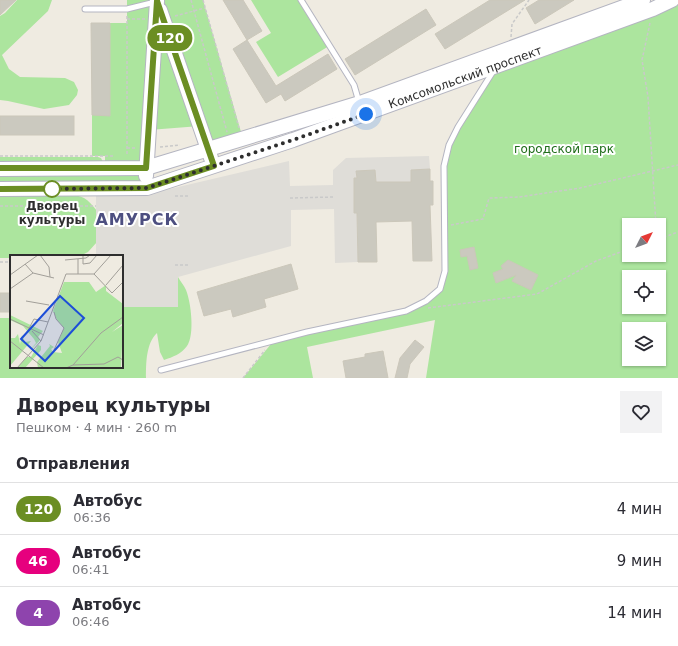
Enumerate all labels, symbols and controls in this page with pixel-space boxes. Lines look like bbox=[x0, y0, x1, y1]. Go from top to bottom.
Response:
line badge: 120 bbox=[147, 25, 193, 51]
text: 120 bbox=[155, 30, 185, 46]
street label: Комсомольский проспект bbox=[387, 43, 544, 112]
your location bbox=[356, 104, 376, 124]
park label: городской парк bbox=[514, 142, 614, 156]
marker: Дворец культуры bbox=[43, 180, 61, 198]
place label: Дворец культуры bbox=[19, 199, 85, 227]
district label: АМУРСК bbox=[95, 210, 179, 229]
north arrow bbox=[622, 218, 666, 262]
map controls bbox=[622, 218, 666, 366]
inset map bbox=[10, 255, 123, 368]
button: locate bbox=[622, 270, 666, 314]
button: layers bbox=[622, 322, 666, 366]
button: heart bbox=[620, 391, 662, 433]
text: Дворец культуры bbox=[16, 394, 211, 416]
text: Пешком · 4 мин · 260 m bbox=[16, 420, 177, 435]
text: Отправления bbox=[16, 455, 130, 473]
text: Автобус bbox=[73, 492, 142, 510]
text: 4 мин bbox=[617, 500, 662, 518]
text: 120 bbox=[24, 501, 53, 517]
text: 06:36 bbox=[73, 510, 111, 525]
text: Автобус bbox=[72, 544, 141, 562]
text: 9 мин bbox=[617, 552, 662, 570]
text: 46 bbox=[28, 553, 48, 569]
text: 06:41 bbox=[72, 562, 109, 577]
text: Автобус bbox=[72, 596, 141, 614]
text: 14 мин bbox=[607, 604, 662, 622]
text: 4 bbox=[33, 605, 43, 621]
text: 06:46 bbox=[72, 614, 109, 629]

